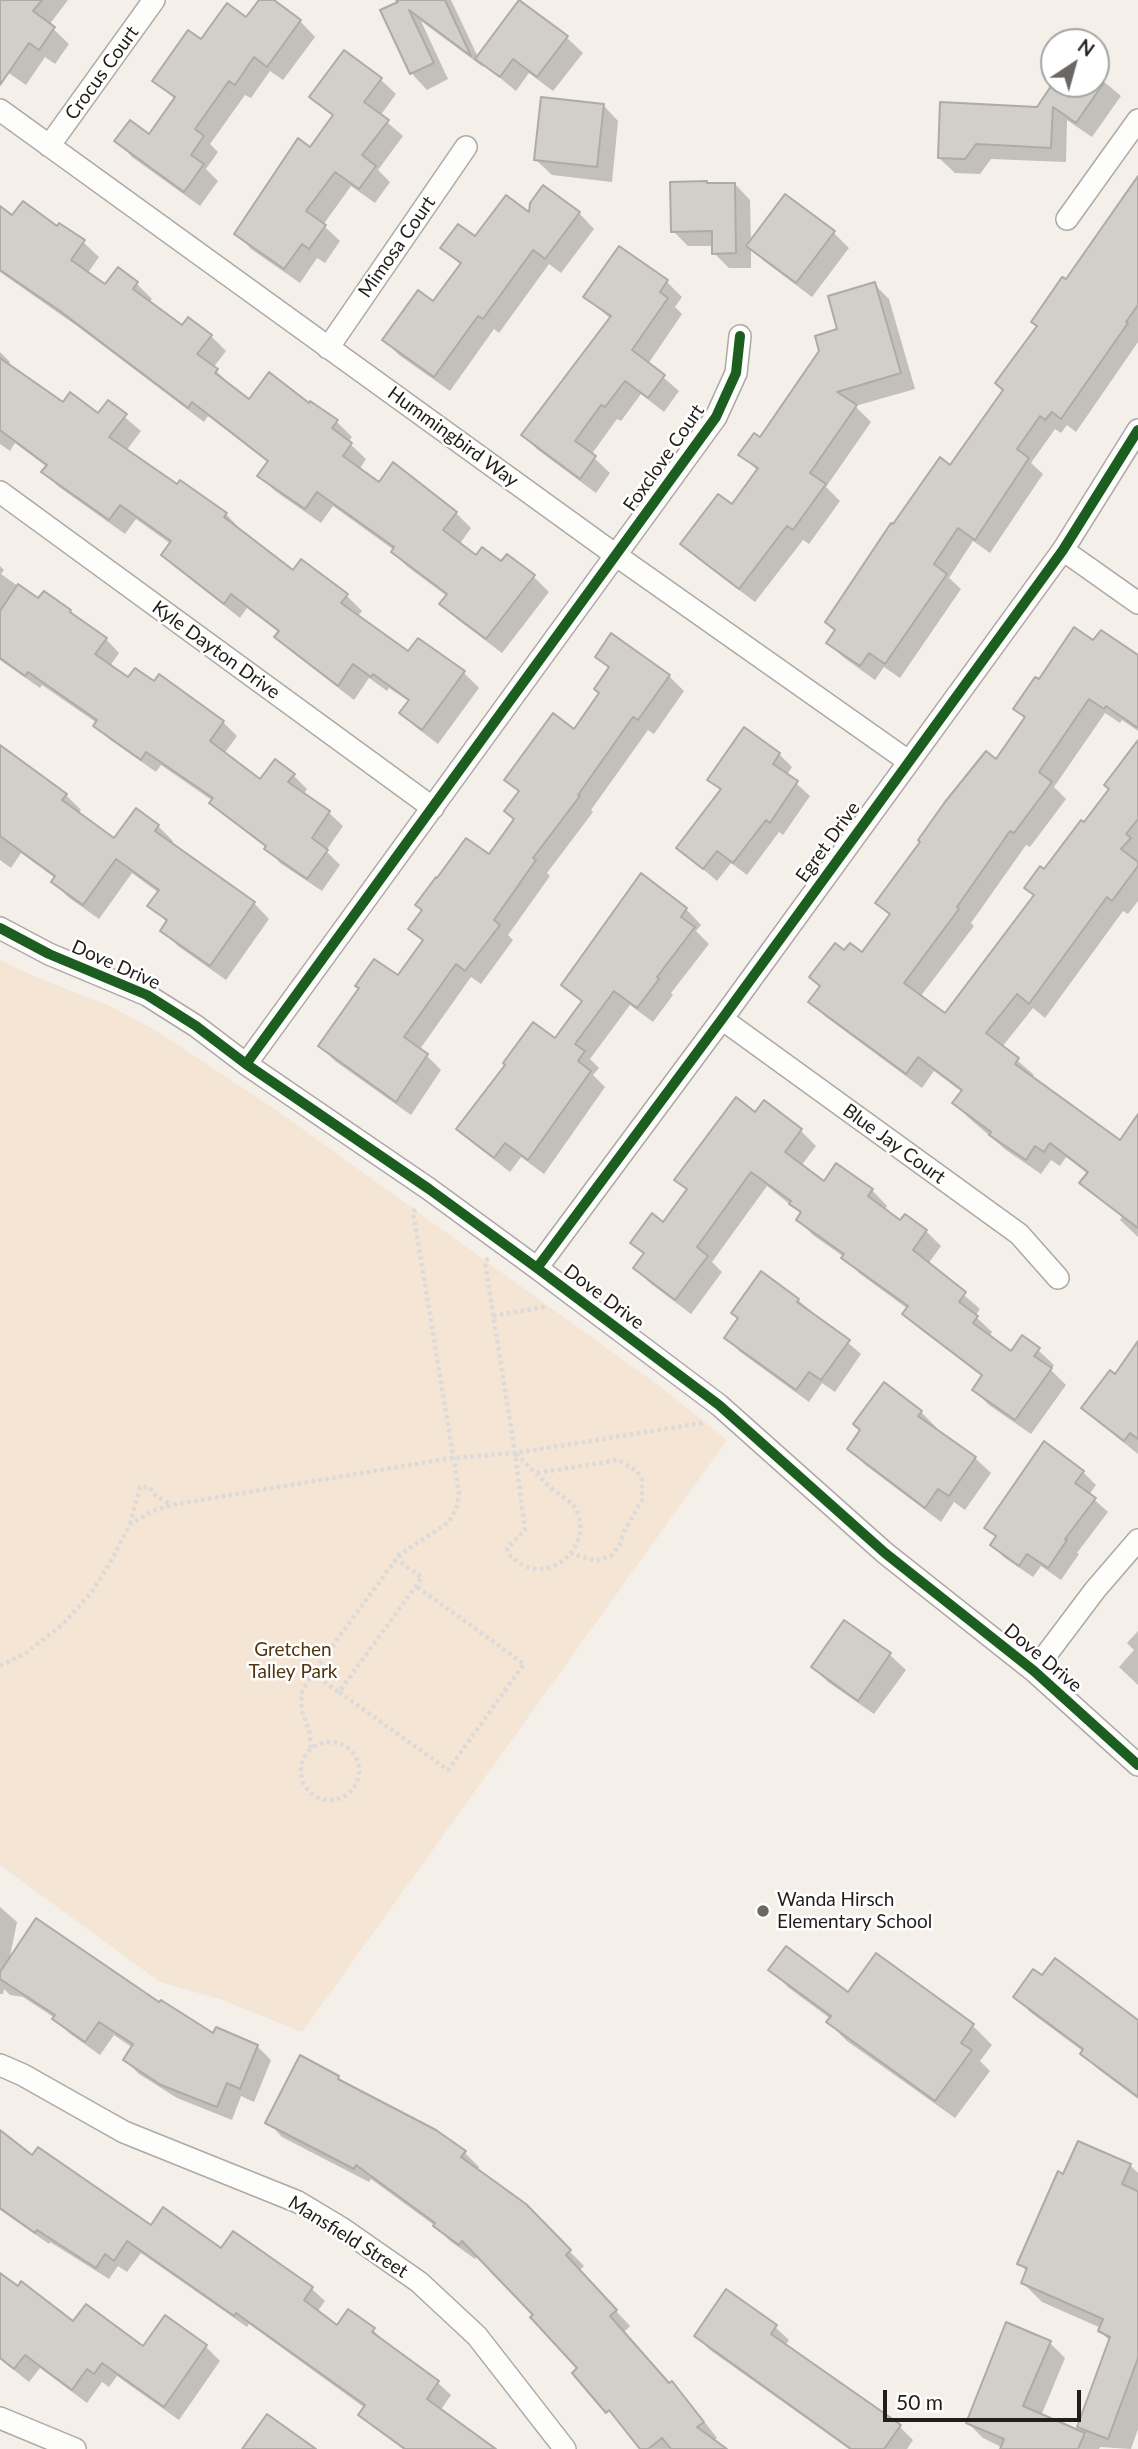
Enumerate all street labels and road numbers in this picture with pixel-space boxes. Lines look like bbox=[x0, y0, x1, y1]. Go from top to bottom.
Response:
street label: Crocus Court bbox=[60, 22, 144, 124]
street label: Mimosa Court bbox=[354, 192, 440, 302]
street label: Hummingbird Way bbox=[383, 382, 523, 492]
street label: Foxclove Court bbox=[619, 400, 709, 516]
street label: Kyle Dayton Drive bbox=[148, 596, 284, 704]
street label: Egret Drive bbox=[791, 797, 865, 887]
street label: Dove Drive bbox=[68, 935, 164, 995]
street label: Blue Jay Court bbox=[838, 1099, 950, 1189]
street label: Dove Drive bbox=[559, 1259, 649, 1335]
street label: Dove Drive bbox=[999, 1619, 1087, 1697]
street label: Mansfield Street bbox=[284, 2191, 412, 2283]

